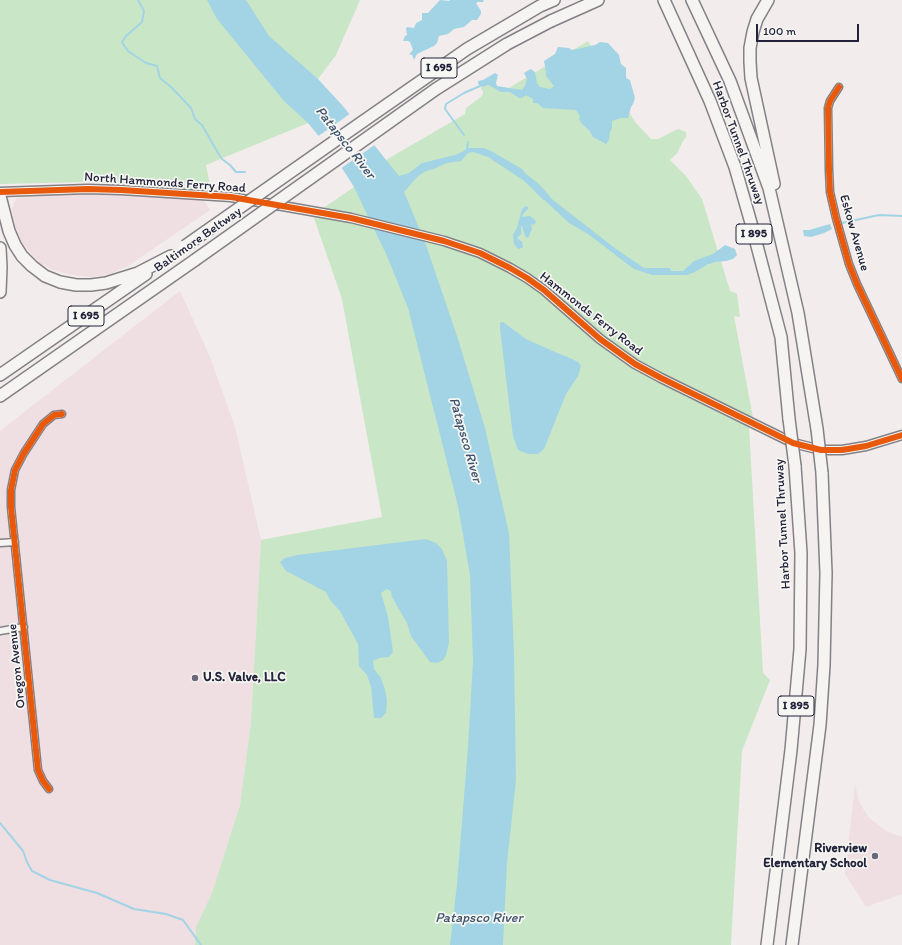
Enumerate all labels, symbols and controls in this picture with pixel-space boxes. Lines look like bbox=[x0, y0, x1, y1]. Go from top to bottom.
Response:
scale bar bbox=[758, 16, 861, 42]
text: 100 m bbox=[763, 24, 796, 38]
road number: I 695 bbox=[421, 58, 457, 78]
street label: Harbor Tunnel Thruway bbox=[708, 79, 768, 207]
water label: Patapsco River bbox=[311, 103, 379, 183]
street label: North Hammonds Ferry Road bbox=[84, 170, 246, 196]
street label: Eskow Avenue bbox=[836, 193, 872, 273]
street label: Baltimore Beltway bbox=[151, 204, 245, 276]
road number: I 895 bbox=[736, 224, 772, 244]
street label: Hammonds Ferry Road bbox=[536, 269, 646, 359]
road number: I 695 bbox=[68, 306, 104, 326]
water label: Patapsco River bbox=[445, 396, 485, 484]
street label: Harbor Tunnel Thruway bbox=[772, 458, 794, 590]
street label: Oregon Avenue bbox=[5, 623, 29, 709]
place label: U.S. Valve, LLC bbox=[203, 670, 286, 686]
marker: U.S. Valve, LLC bbox=[190, 673, 200, 683]
road number: I 895 bbox=[778, 696, 814, 716]
place label: Riverview Elementary School bbox=[763, 841, 867, 872]
marker: Riverview Elementary School bbox=[870, 851, 880, 861]
water label: Patapsco River bbox=[435, 910, 523, 926]

